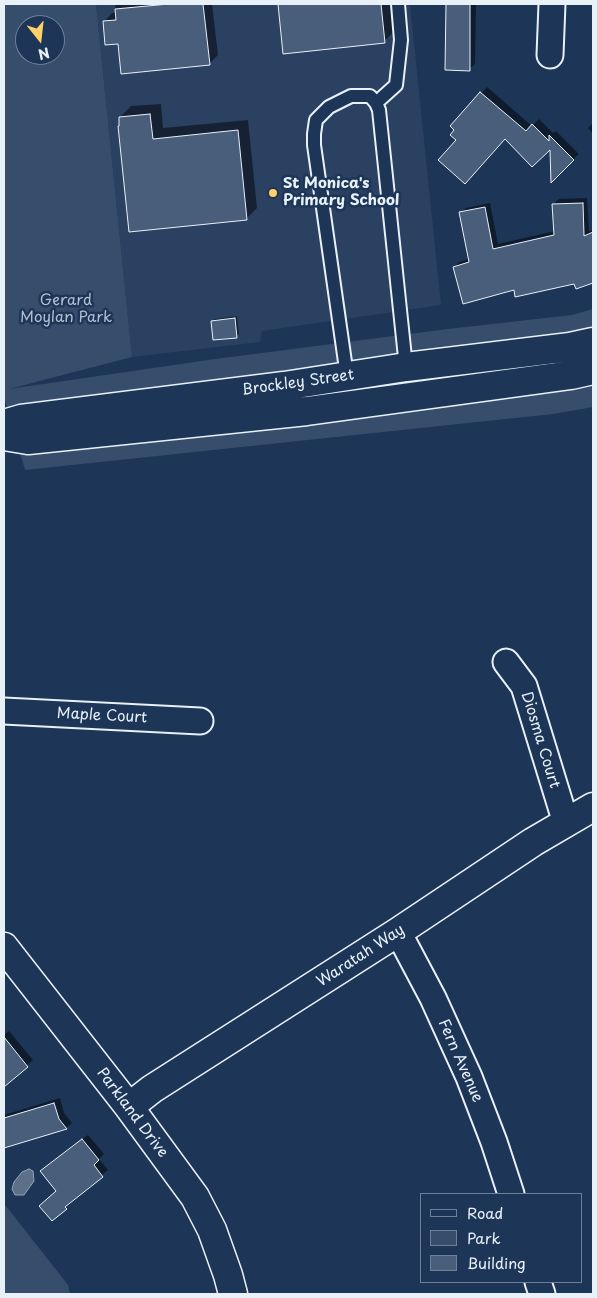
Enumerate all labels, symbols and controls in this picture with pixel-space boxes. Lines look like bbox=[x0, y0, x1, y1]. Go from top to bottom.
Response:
north arrow bbox=[15, 15, 65, 65]
text: N bbox=[36, 42, 52, 66]
place label: St Monica's Primary School bbox=[283, 175, 399, 210]
marker: St Monica's Primary School bbox=[267, 187, 279, 199]
park label: Gerard Moylan Park bbox=[20, 292, 112, 327]
street label: Brockley Street bbox=[241, 366, 355, 400]
street label: Diosma Court bbox=[517, 690, 563, 790]
street label: Maple Court bbox=[56, 705, 148, 727]
street label: Waratah Way bbox=[314, 921, 408, 991]
street label: Fern Avenue bbox=[434, 1017, 486, 1105]
street label: Parkland Drive bbox=[92, 1065, 172, 1161]
legend bbox=[420, 1193, 582, 1283]
text: Road bbox=[467, 1201, 503, 1224]
text: Park bbox=[467, 1226, 501, 1249]
text: Building bbox=[467, 1251, 526, 1274]

